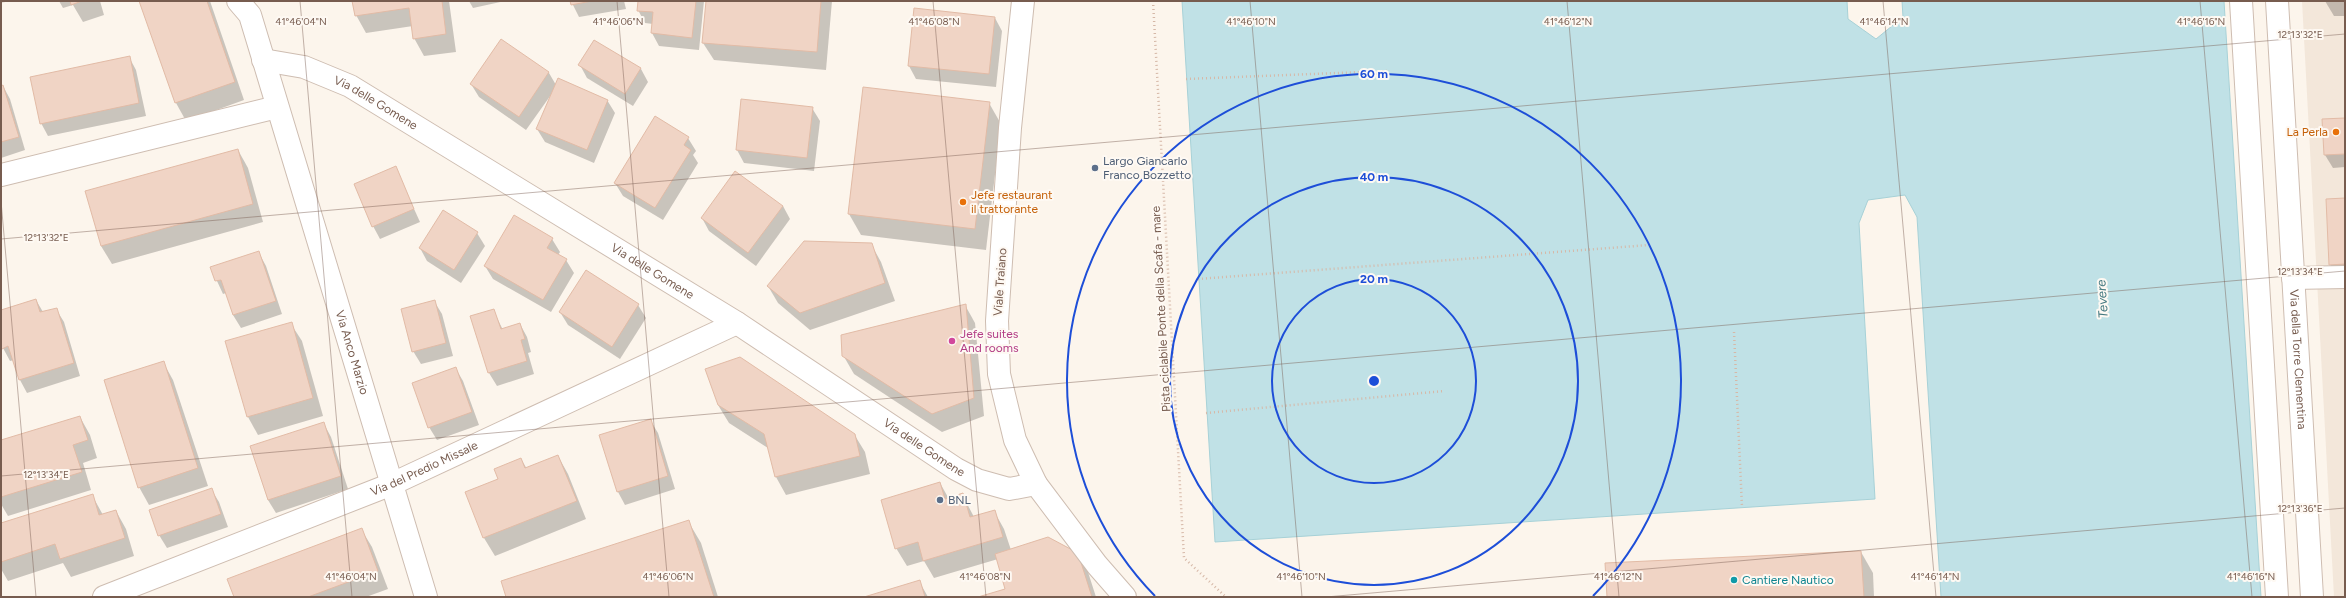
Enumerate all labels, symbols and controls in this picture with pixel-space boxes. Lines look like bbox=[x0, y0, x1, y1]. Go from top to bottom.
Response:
text: 41°46'04"N bbox=[275, 15, 327, 28]
text: 41°46'06"N bbox=[593, 15, 643, 28]
text: 41°46'08"N bbox=[908, 15, 960, 28]
text: 41°46'10"N bbox=[1226, 15, 1276, 28]
text: 41°46'12"N bbox=[1544, 15, 1592, 28]
text: 41°46'14"N bbox=[1859, 15, 1909, 28]
text: 41°46'16"N bbox=[2177, 15, 2225, 28]
text: 12°13'32"E bbox=[2277, 28, 2323, 41]
text: 60 m bbox=[1360, 67, 1388, 81]
street label: Via delle Gomene bbox=[332, 73, 421, 133]
place label: La Perla bbox=[2286, 125, 2328, 139]
marker: La Perla bbox=[2331, 127, 2341, 137]
place label: Largo Giancarlo Franco Bozzetto bbox=[1103, 154, 1191, 182]
marker: Largo Giancarlo Franco Bozzetto bbox=[1090, 163, 1100, 173]
text: 40 m bbox=[1360, 170, 1388, 184]
place label: Jefe restaurant il trattorante bbox=[971, 188, 1053, 216]
marker: Jefe restaurant il trattorante bbox=[958, 197, 968, 207]
street label: Pista ciclabile Ponte della Scafa - mare bbox=[1149, 205, 1173, 412]
text: 12°13'32"E bbox=[23, 231, 69, 244]
street label: Via delle Gomene bbox=[608, 240, 697, 302]
street label: Viale Traiano bbox=[991, 247, 1009, 316]
text: 12°13'34"E bbox=[2277, 265, 2323, 278]
text: 20 m bbox=[1360, 272, 1388, 286]
water label: Tevere bbox=[2093, 279, 2111, 319]
street label: Via della Torre Clementina bbox=[2287, 289, 2309, 430]
street label: Via Anco Marzio bbox=[333, 309, 371, 396]
place label: Jefe suites And rooms bbox=[960, 327, 1019, 355]
marker: Jefe suites And rooms bbox=[947, 336, 957, 346]
centre of rings bbox=[1367, 374, 1381, 388]
street label: Via delle Gomene bbox=[881, 416, 968, 480]
street label: Via del Predio Missale bbox=[369, 438, 480, 499]
text: 12°13'34"E bbox=[23, 468, 69, 481]
place label: BNL bbox=[948, 493, 972, 507]
marker: BNL bbox=[935, 495, 945, 505]
text: 12°13'36"E bbox=[2277, 502, 2323, 515]
text: 41°46'04"N bbox=[325, 570, 377, 583]
text: 41°46'06"N bbox=[643, 570, 693, 583]
text: 41°46'08"N bbox=[959, 570, 1011, 583]
text: 41°46'10"N bbox=[1276, 570, 1326, 583]
text: 41°46'12"N bbox=[1594, 570, 1642, 583]
text: 41°46'14"N bbox=[1910, 570, 1960, 583]
text: 41°46'16"N bbox=[2227, 570, 2275, 583]
place label: Cantiere Nautico bbox=[1742, 573, 1834, 587]
marker: Cantiere Nautico bbox=[1729, 575, 1739, 585]

